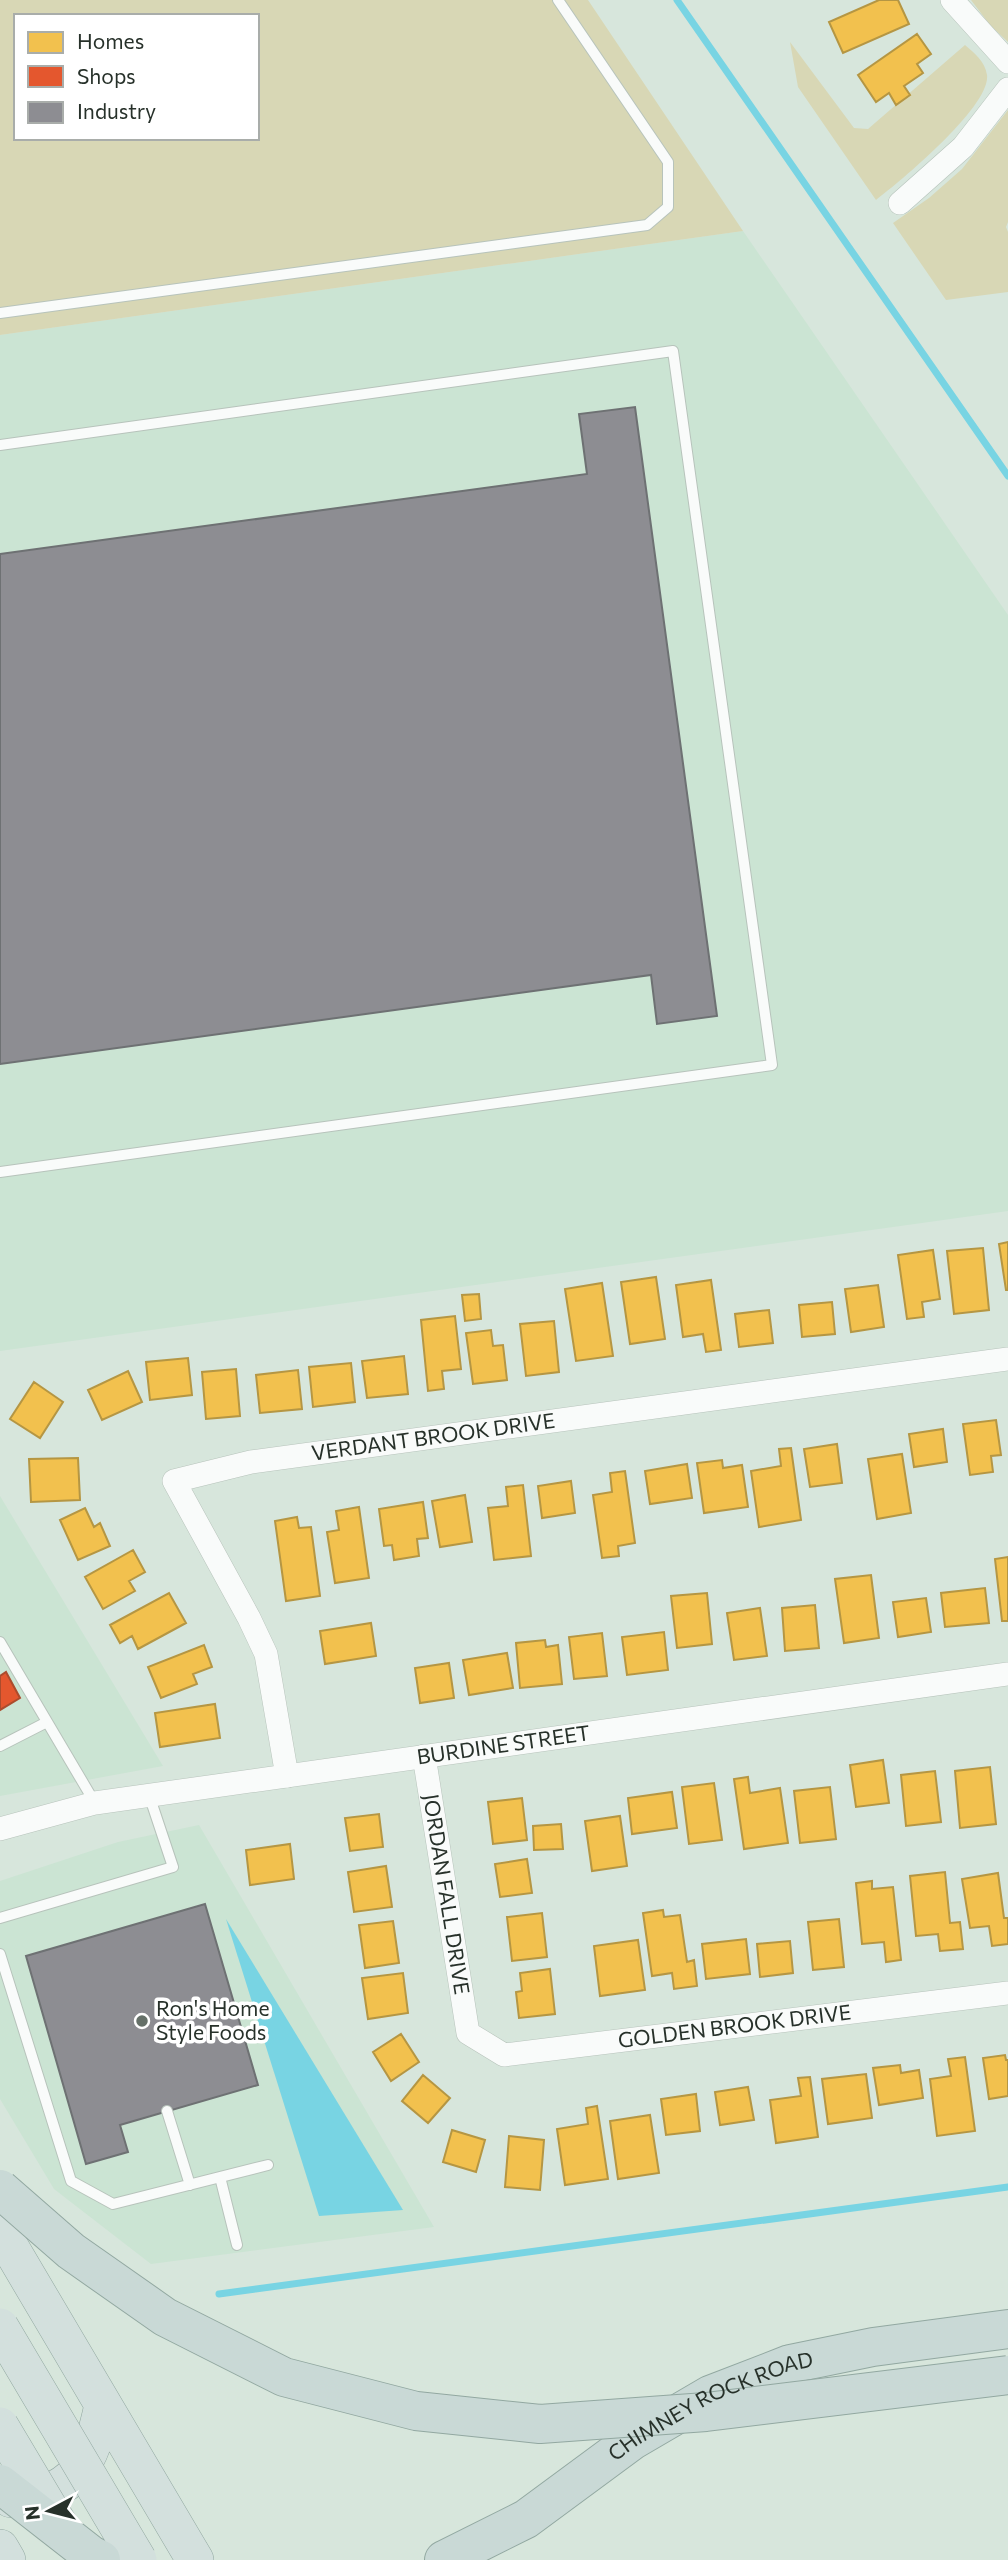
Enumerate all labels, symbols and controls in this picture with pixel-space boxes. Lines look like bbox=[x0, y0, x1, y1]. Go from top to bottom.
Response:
legend bbox=[14, 14, 259, 140]
text: Homes bbox=[77, 28, 144, 53]
text: Shops bbox=[77, 63, 136, 88]
text: Industry bbox=[77, 98, 156, 123]
street label: VERDANT BROOK DRIVE bbox=[310, 1407, 556, 1465]
street label: BURDINE STREET bbox=[415, 1719, 591, 1768]
street label: JORDAN FALL DRIVE bbox=[419, 1792, 476, 1996]
place label: Ron's Home Style Foods bbox=[156, 1995, 269, 2044]
street label: GOLDEN BROOK DRIVE bbox=[617, 1998, 852, 2052]
marker: Ron's Home Style Foods bbox=[134, 2013, 150, 2029]
street label: CHIMNEY ROCK ROAD bbox=[602, 2346, 815, 2465]
north arrow bbox=[14, 2476, 84, 2546]
text: N bbox=[19, 2505, 44, 2522]

